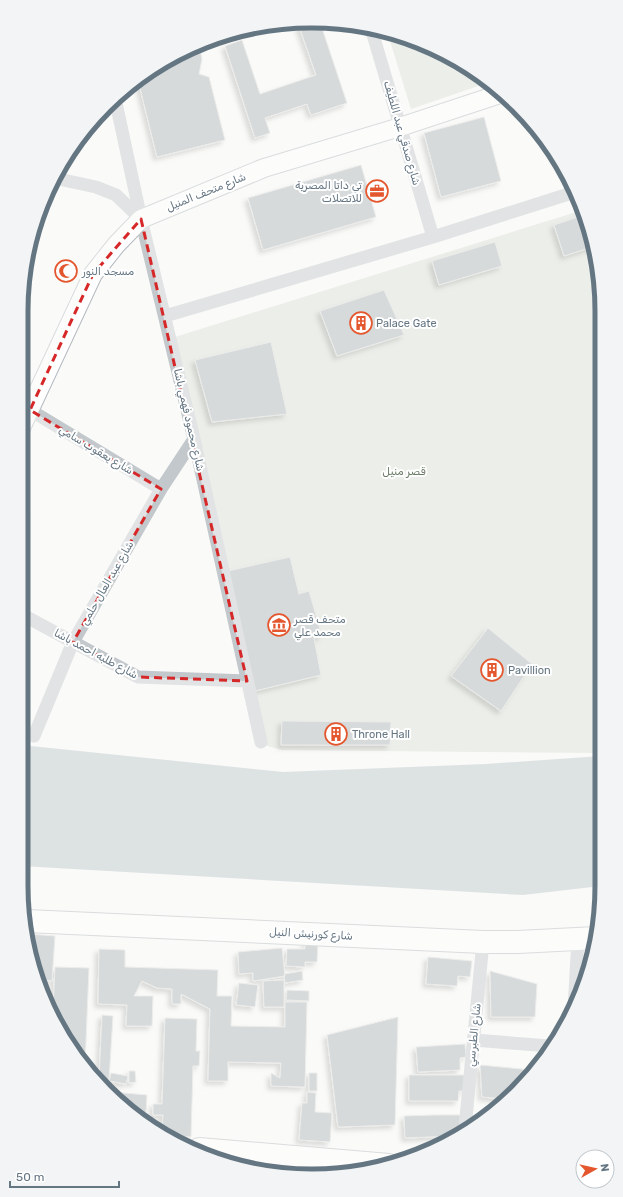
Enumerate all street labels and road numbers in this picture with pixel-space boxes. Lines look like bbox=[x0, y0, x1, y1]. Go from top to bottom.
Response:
street label: شارع صدقي عبد اللطيف bbox=[379, 79, 423, 187]
street label: شارع متحف المنيل bbox=[164, 170, 249, 216]
street label: شارع محمود فهمي باشا bbox=[169, 367, 207, 473]
street label: شارع يعقوب سامي bbox=[56, 423, 135, 479]
street label: شارع عبد العال حلمي bbox=[78, 539, 138, 628]
street label: شارع طلبه احمد باشا bbox=[51, 626, 140, 683]
street label: شارع كورنيش النيل bbox=[269, 925, 353, 945]
street label: شارع الطبرسي bbox=[464, 1003, 486, 1068]

